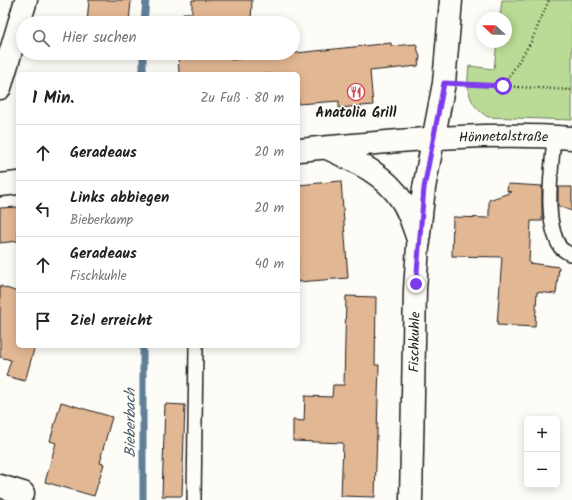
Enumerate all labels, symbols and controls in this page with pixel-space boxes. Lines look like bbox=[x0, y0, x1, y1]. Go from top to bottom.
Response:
north arrow bbox=[476, 12, 512, 48]
search box bbox=[16, 16, 300, 60]
text: Hier suchen bbox=[62, 26, 136, 50]
icon: search bbox=[30, 27, 52, 49]
route start bbox=[494, 77, 512, 95]
restaurant icon: Anatolia Grill bbox=[346, 82, 366, 102]
text: 1 Min. bbox=[32, 85, 74, 112]
text: Zu Fuß · 80 m bbox=[200, 88, 284, 109]
place label: Anatolia Grill bbox=[316, 102, 397, 124]
street label: Hönnetalstraße bbox=[458, 126, 549, 149]
text: Geradeaus bbox=[70, 141, 137, 165]
icon: ahead bbox=[32, 142, 54, 164]
text: 20 m bbox=[254, 142, 284, 163]
text: Links abbiegen bbox=[70, 186, 169, 210]
icon: left bbox=[32, 198, 54, 220]
text: 20 m bbox=[254, 198, 284, 219]
text: Bieberkamp bbox=[70, 210, 133, 231]
text: Geradeaus bbox=[70, 242, 137, 266]
icon: ahead bbox=[32, 254, 54, 276]
text: 40 m bbox=[255, 254, 284, 275]
text: Fischkuhle bbox=[70, 266, 127, 287]
route end bbox=[407, 275, 425, 293]
text: Ziel erreicht bbox=[70, 309, 153, 333]
icon: arrive bbox=[32, 310, 54, 332]
street label: Fischkuhle bbox=[403, 311, 427, 373]
water label: Bieberbach bbox=[119, 386, 143, 458]
map controls bbox=[524, 416, 560, 488]
button: + bbox=[524, 416, 560, 452]
button: − bbox=[524, 452, 560, 488]

